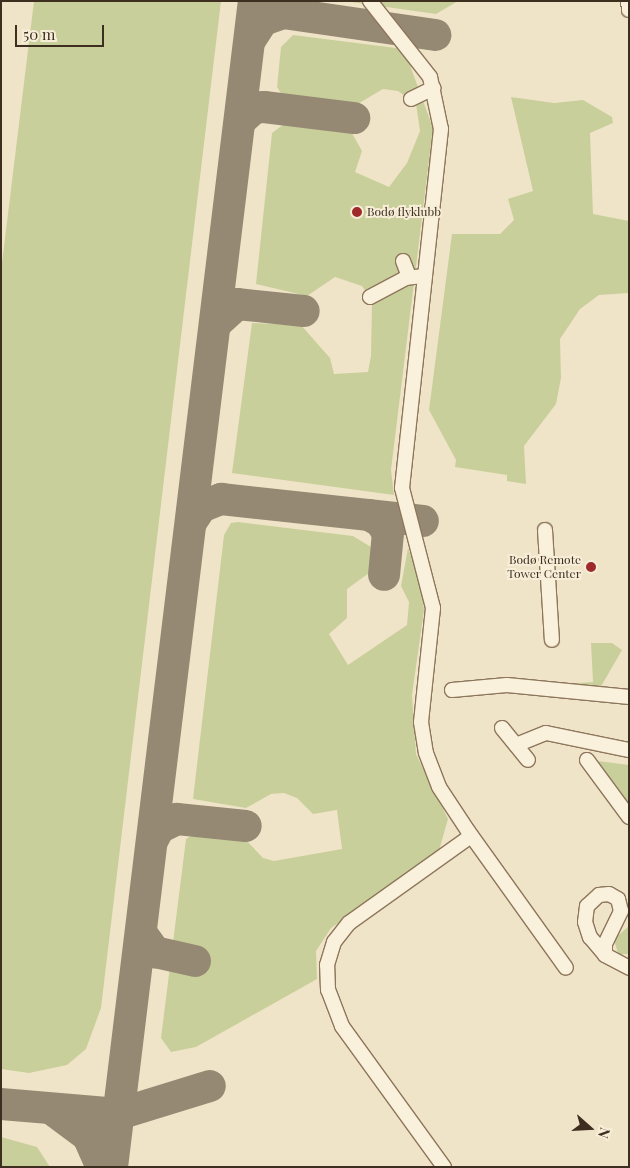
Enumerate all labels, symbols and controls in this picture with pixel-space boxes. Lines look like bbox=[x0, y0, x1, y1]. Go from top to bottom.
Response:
scale bar bbox=[18, 15, 106, 47]
text: 50 m bbox=[23, 24, 55, 44]
place label: Bodø flyklubb bbox=[367, 205, 441, 219]
marker: Bodø flyklubb bbox=[351, 206, 363, 218]
place label: Bodø Remote Tower Center bbox=[507, 553, 581, 581]
marker: Bodø Remote Tower Center bbox=[585, 561, 597, 573]
north arrow bbox=[565, 1103, 615, 1153]
text: N bbox=[594, 1125, 615, 1141]

